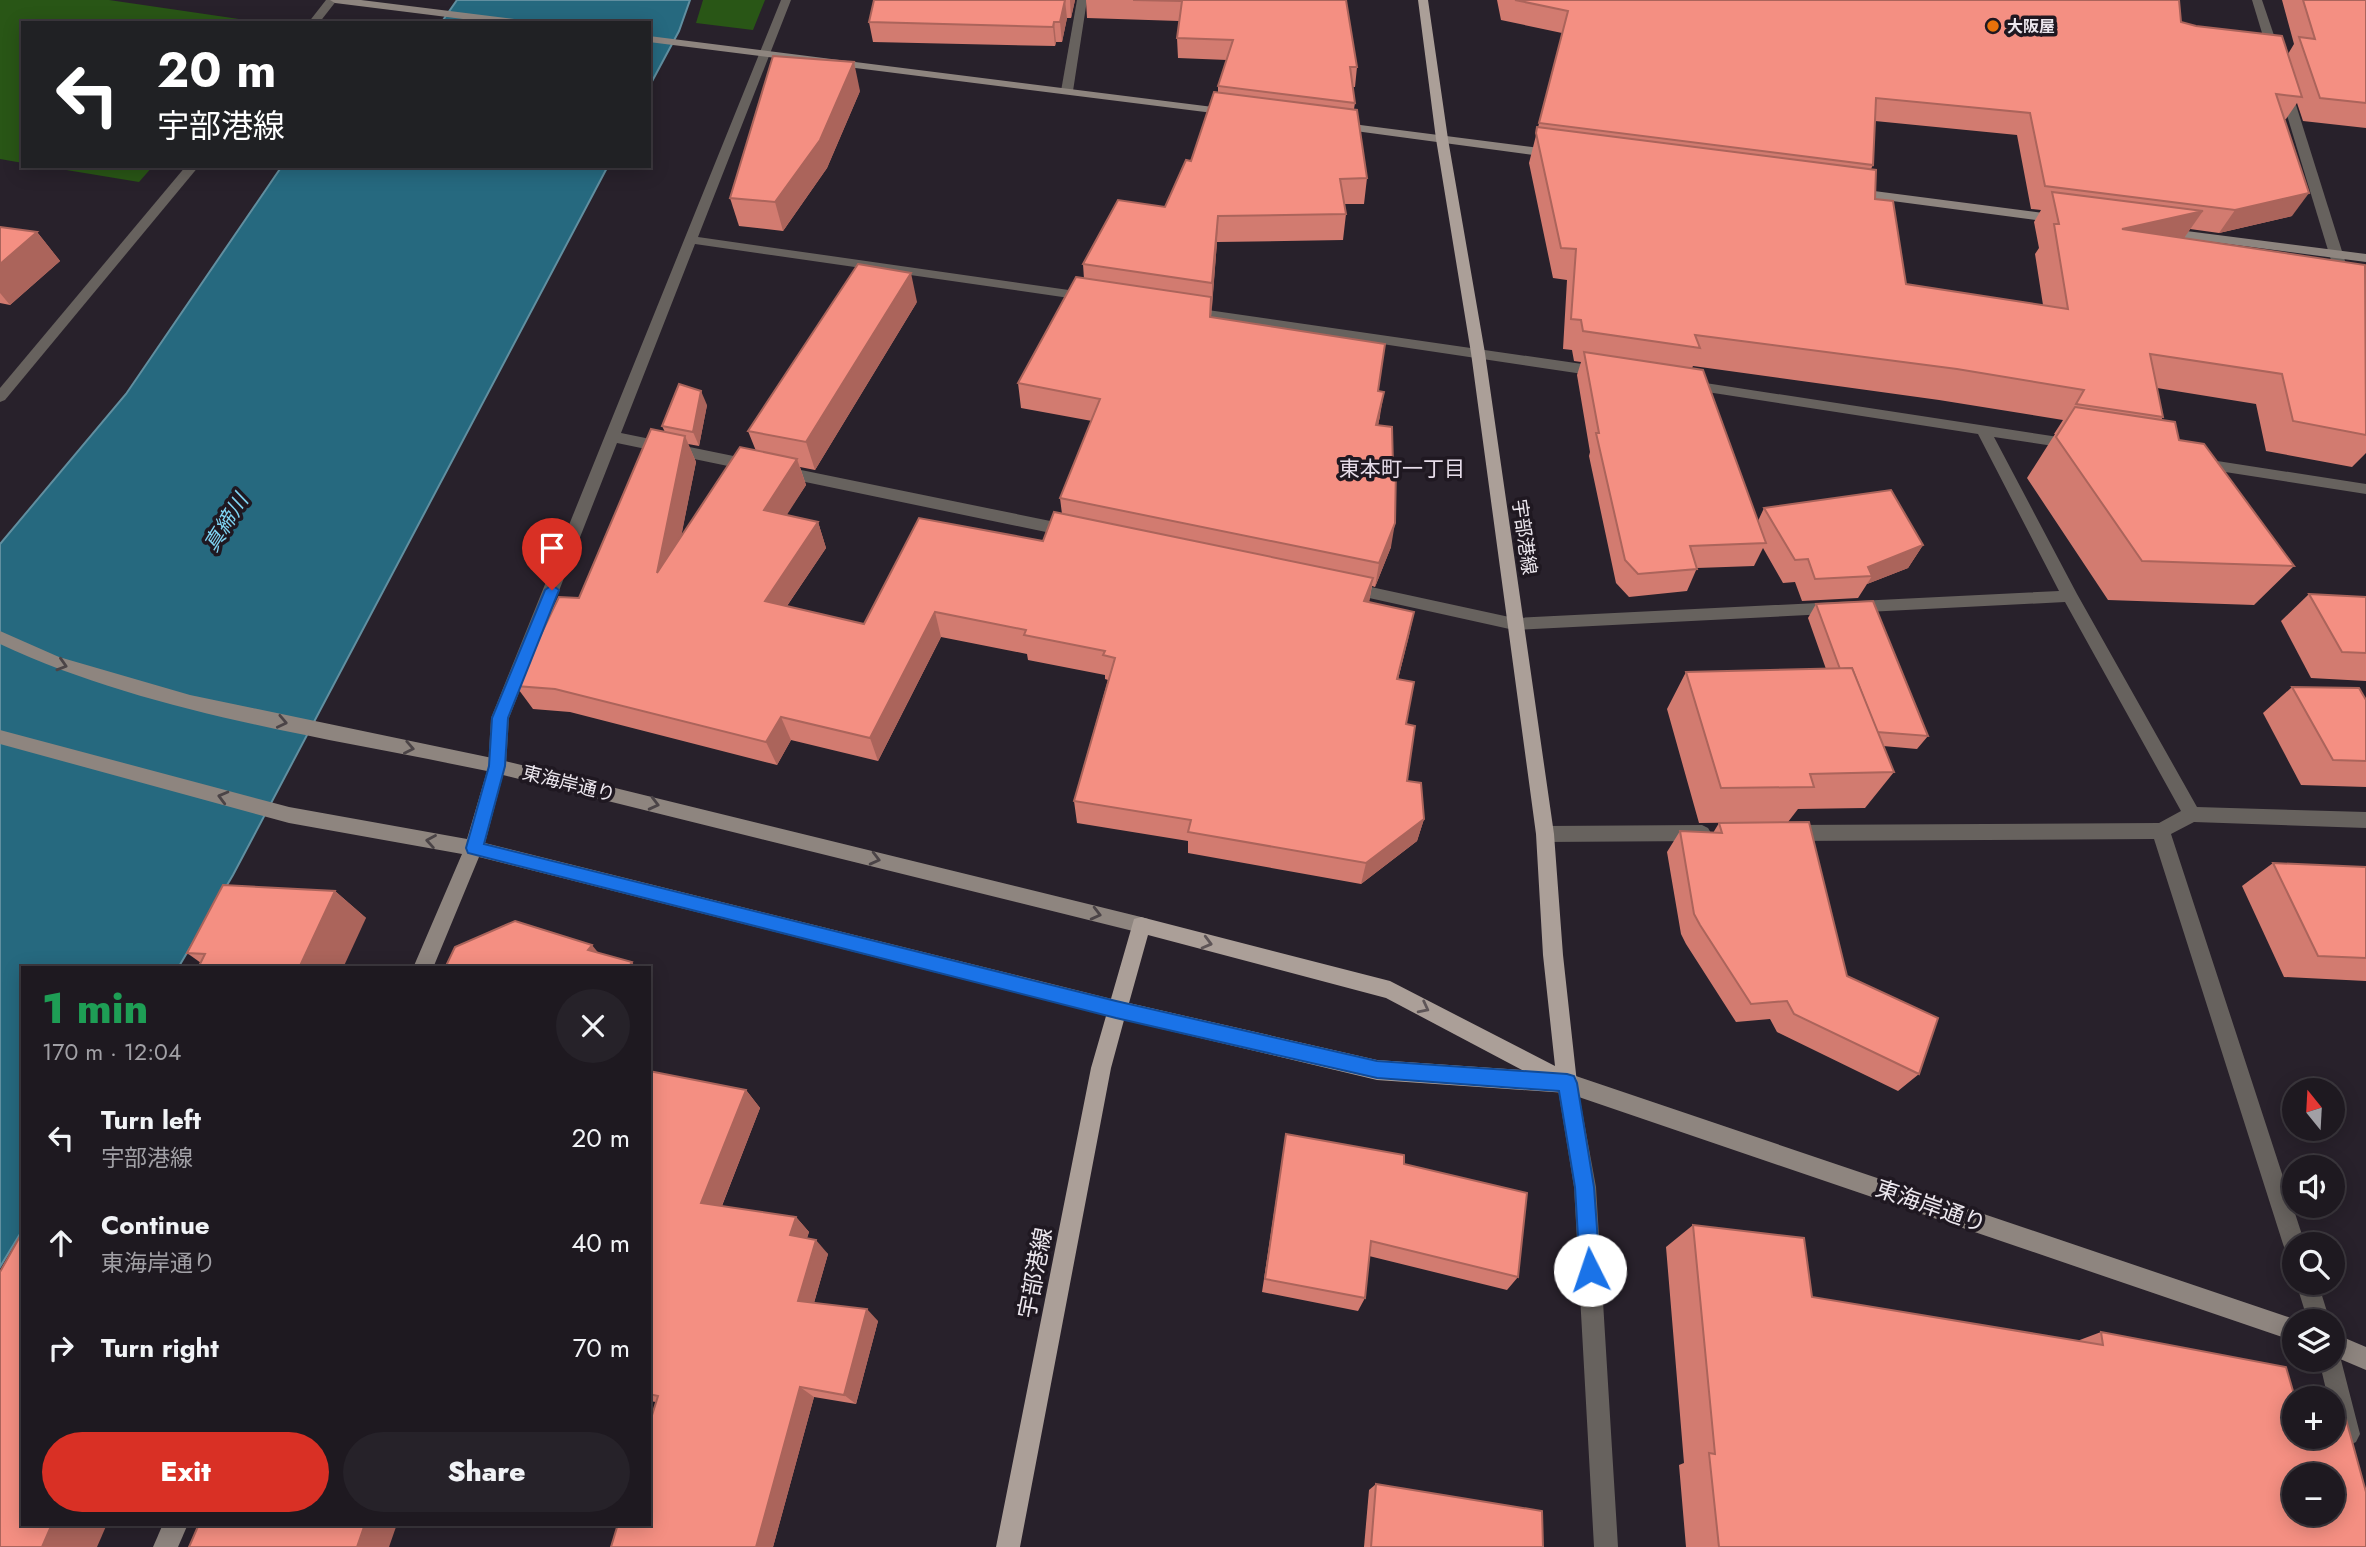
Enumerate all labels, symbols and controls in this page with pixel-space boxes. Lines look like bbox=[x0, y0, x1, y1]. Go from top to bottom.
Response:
place label: 大阪屋 bbox=[2007, 15, 2055, 38]
marker: 大阪屋 bbox=[1985, 18, 2001, 34]
text: 20 m bbox=[157, 35, 276, 105]
icon: left bbox=[42, 49, 133, 140]
text: 宇部港線 bbox=[157, 103, 285, 149]
district label: 東本町一丁目 bbox=[1339, 454, 1465, 484]
water label: 真締川 bbox=[197, 487, 256, 558]
street label: 宇部港線 bbox=[1506, 498, 1543, 577]
pin bbox=[522, 518, 582, 590]
icon: arrive bbox=[533, 529, 571, 567]
one-way arrow bbox=[56, 656, 68, 671]
one-way arrow bbox=[276, 713, 288, 728]
one-way arrow bbox=[403, 740, 415, 755]
street label: 東海岸通り bbox=[520, 759, 618, 808]
one-way arrow bbox=[217, 791, 229, 805]
one-way arrow bbox=[648, 796, 660, 810]
one-way arrow bbox=[425, 834, 437, 849]
one-way arrow bbox=[869, 851, 881, 865]
one-way arrow bbox=[1090, 906, 1102, 920]
one-way arrow bbox=[1201, 935, 1213, 949]
text: 1 min bbox=[42, 978, 148, 1039]
button: close bbox=[556, 989, 630, 1063]
one-way arrow bbox=[1417, 1000, 1429, 1013]
text: 170 m · 12:04 bbox=[42, 1035, 181, 1069]
north arrow bbox=[2282, 1078, 2345, 1141]
map controls bbox=[2282, 1078, 2345, 1526]
text: Turn left bbox=[101, 1101, 201, 1139]
icon: left bbox=[42, 1119, 80, 1157]
text: 20 m bbox=[572, 1119, 630, 1157]
text: 宇部港線 bbox=[101, 1141, 193, 1175]
button: sound bbox=[2282, 1155, 2345, 1218]
street label: 東海岸通り bbox=[1871, 1171, 1991, 1241]
text: Continue bbox=[101, 1206, 210, 1244]
icon: ahead bbox=[42, 1224, 80, 1262]
text: 40 m bbox=[571, 1224, 630, 1262]
street label: 宇部港線 bbox=[1010, 1225, 1060, 1321]
button: search bbox=[2282, 1232, 2345, 1295]
position arrow bbox=[1553, 1233, 1627, 1307]
text: 東海岸通り bbox=[101, 1246, 216, 1280]
button: layers bbox=[2282, 1309, 2345, 1372]
icon: right bbox=[42, 1329, 80, 1367]
text: Turn right bbox=[101, 1329, 219, 1367]
text: 70 m bbox=[573, 1329, 630, 1367]
button: + bbox=[2282, 1386, 2345, 1449]
button: Exit bbox=[42, 1432, 329, 1512]
button: Share bbox=[343, 1432, 630, 1512]
button: − bbox=[2282, 1463, 2345, 1526]

